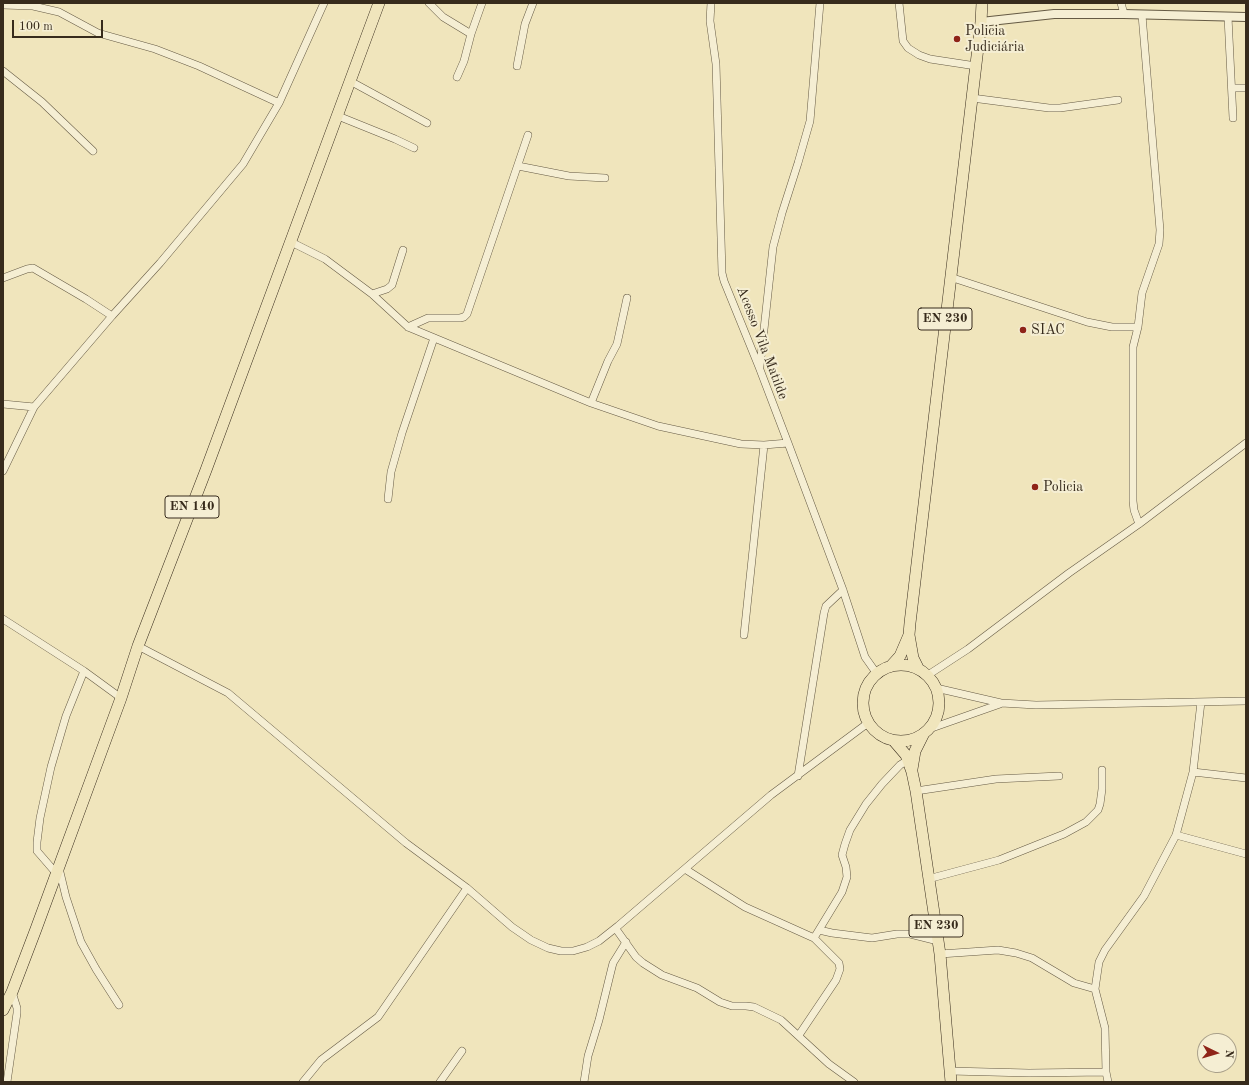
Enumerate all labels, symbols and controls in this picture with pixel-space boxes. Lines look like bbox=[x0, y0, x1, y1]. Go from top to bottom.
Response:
scale bar bbox=[14, 12, 105, 38]
text: 100 m bbox=[19, 21, 53, 33]
place label: Policia Judiciária bbox=[965, 23, 1024, 56]
marker: Policia Judiciária bbox=[952, 34, 962, 44]
street label: Acesso Vila Matilde bbox=[733, 284, 791, 402]
road number: EN 230 bbox=[918, 308, 972, 330]
place label: SIAC bbox=[1031, 322, 1065, 338]
marker: SIAC bbox=[1018, 325, 1028, 335]
place label: Policia bbox=[1043, 479, 1083, 495]
marker: Policia bbox=[1030, 482, 1040, 492]
road number: EN 140 bbox=[165, 496, 219, 518]
road number: EN 230 bbox=[909, 915, 963, 937]
north arrow bbox=[1197, 1033, 1237, 1073]
text: N bbox=[1223, 1049, 1234, 1059]

